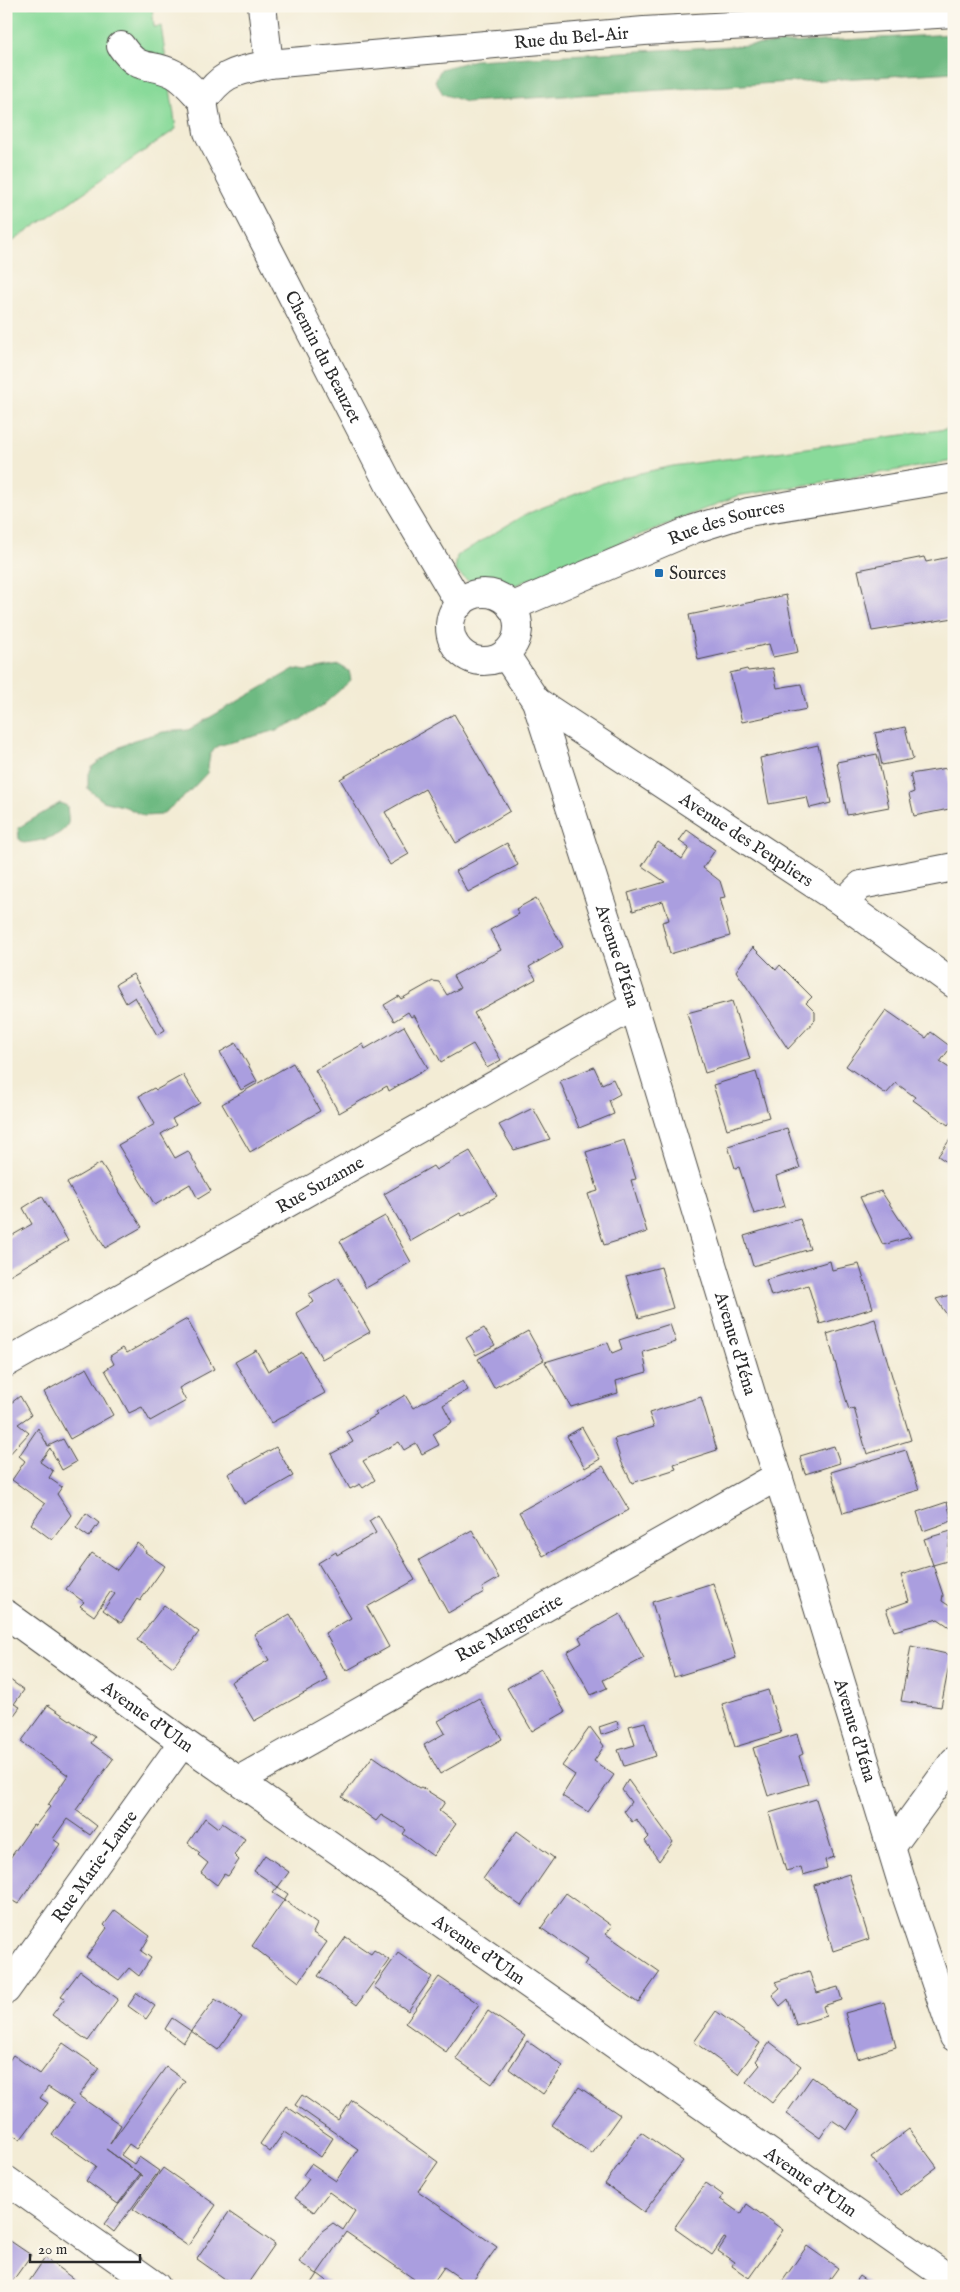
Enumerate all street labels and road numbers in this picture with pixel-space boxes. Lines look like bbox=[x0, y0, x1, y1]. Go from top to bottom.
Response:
street label: Rue du Bel-Air bbox=[513, 22, 630, 55]
street label: Chemin du Beauzet bbox=[279, 287, 366, 428]
street label: Rue des Sources bbox=[665, 496, 786, 552]
street label: Avenue des Peupliers bbox=[674, 788, 817, 893]
street label: Avenue d'Iéna bbox=[589, 901, 644, 1011]
street label: Rue Suzanne bbox=[273, 1152, 369, 1220]
street label: Avenue d'Iéna bbox=[708, 1288, 761, 1398]
street label: Rue Marguerite bbox=[452, 1590, 568, 1668]
street label: Avenue d'Iéna bbox=[827, 1675, 881, 1785]
street label: Avenue d'Ulm bbox=[96, 1676, 197, 1759]
street label: Rue Marie-Laure bbox=[48, 1806, 143, 1928]
street label: Avenue d'Ulm bbox=[427, 1910, 529, 1991]
street label: Avenue d'Ulm bbox=[758, 2142, 861, 2223]

